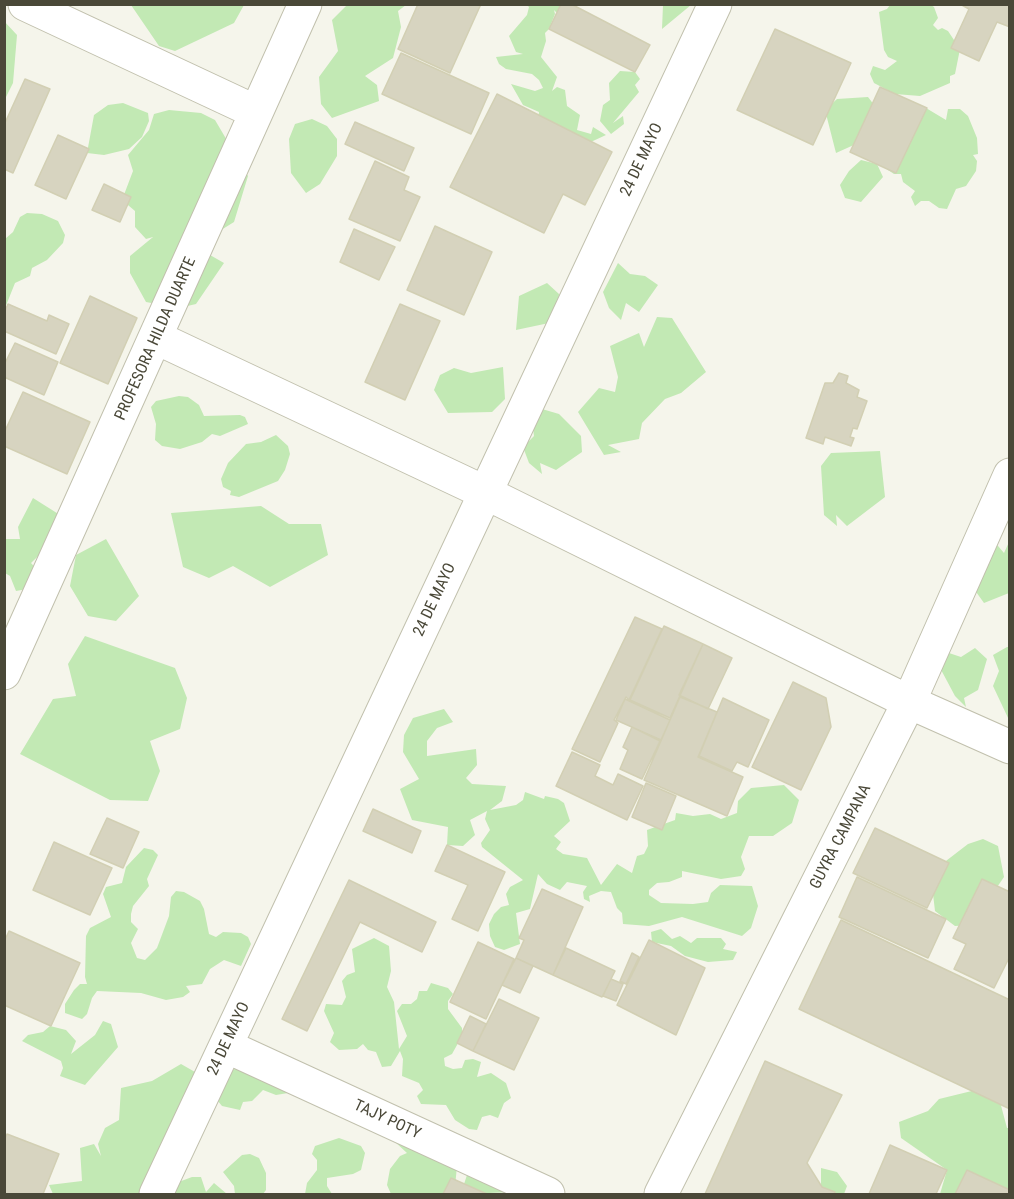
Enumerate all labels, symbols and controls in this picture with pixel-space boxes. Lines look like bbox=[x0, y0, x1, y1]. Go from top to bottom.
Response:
street label: 24 DE MAYO bbox=[617, 120, 667, 200]
street label: PROFESORA HILDA DUARTE bbox=[111, 254, 201, 424]
street label: 24 DE MAYO bbox=[410, 560, 460, 640]
street label: GUYRA CAMPANA bbox=[806, 781, 876, 893]
street label: 24 DE MAYO bbox=[204, 999, 254, 1079]
street label: TAJY POTY bbox=[350, 1096, 424, 1144]

